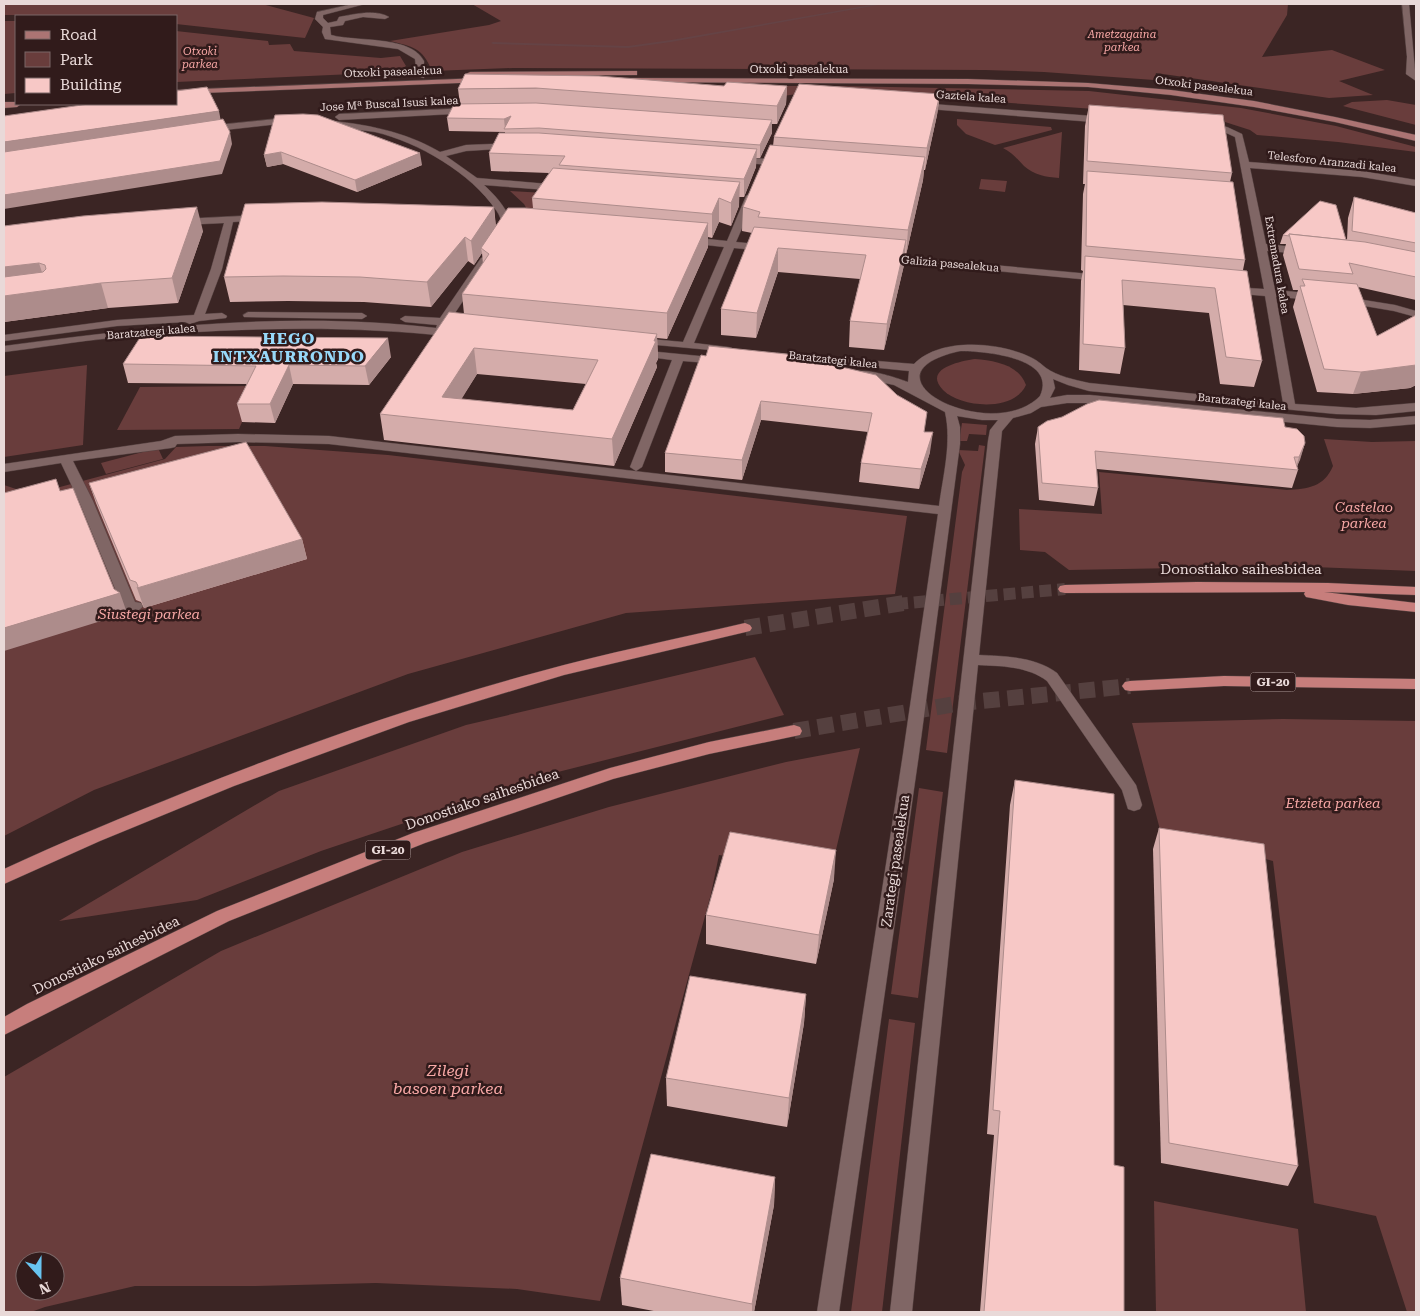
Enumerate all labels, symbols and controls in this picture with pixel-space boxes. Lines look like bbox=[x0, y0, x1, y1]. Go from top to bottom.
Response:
legend bbox=[15, 15, 178, 105]
text: Road bbox=[60, 26, 97, 44]
park label: Ametzagaina parkea bbox=[1087, 28, 1157, 54]
park label: Otxoki parkea bbox=[181, 45, 218, 71]
text: Park bbox=[60, 51, 94, 69]
street label: Otxoki pasealekua bbox=[750, 63, 848, 76]
street label: Otxoki pasealekua bbox=[344, 64, 442, 80]
street label: Otxoki pasealekua bbox=[1154, 74, 1254, 98]
text: Building bbox=[60, 76, 122, 94]
street label: Gaztela kalea bbox=[936, 88, 1006, 106]
street label: Jose Mª Buscal Isusi kalea bbox=[319, 94, 459, 114]
street label: Telesforo Aranzadi kalea bbox=[1267, 149, 1397, 175]
street label: Extremadura kalea bbox=[1262, 215, 1292, 315]
street label: Galizia pasealekua bbox=[901, 253, 1000, 275]
street label: Baratzategi kalea bbox=[106, 322, 196, 342]
district label: HEGO INTXAURRONDO bbox=[213, 329, 365, 366]
street label: Baratzategi kalea bbox=[788, 349, 878, 371]
street label: Baratzategi kalea bbox=[1197, 391, 1287, 413]
park label: Castelao parkea bbox=[1335, 499, 1393, 531]
street label: Donostiako saihesbidea bbox=[1160, 561, 1322, 577]
park label: Siustegi parkea bbox=[97, 606, 200, 622]
road number: GI-20 bbox=[1250, 672, 1296, 692]
street label: Donostiako saihesbidea bbox=[403, 765, 561, 833]
street label: Zarategi pasealekua bbox=[878, 793, 912, 928]
park label: Etzieta parkea bbox=[1284, 795, 1381, 811]
road number: GI-20 bbox=[366, 840, 410, 860]
street label: Donostiako saihesbidea bbox=[30, 912, 182, 998]
park label: Zilegi basoen parkea bbox=[393, 1061, 503, 1098]
north arrow bbox=[15, 1251, 65, 1301]
text: N bbox=[37, 1279, 53, 1298]

